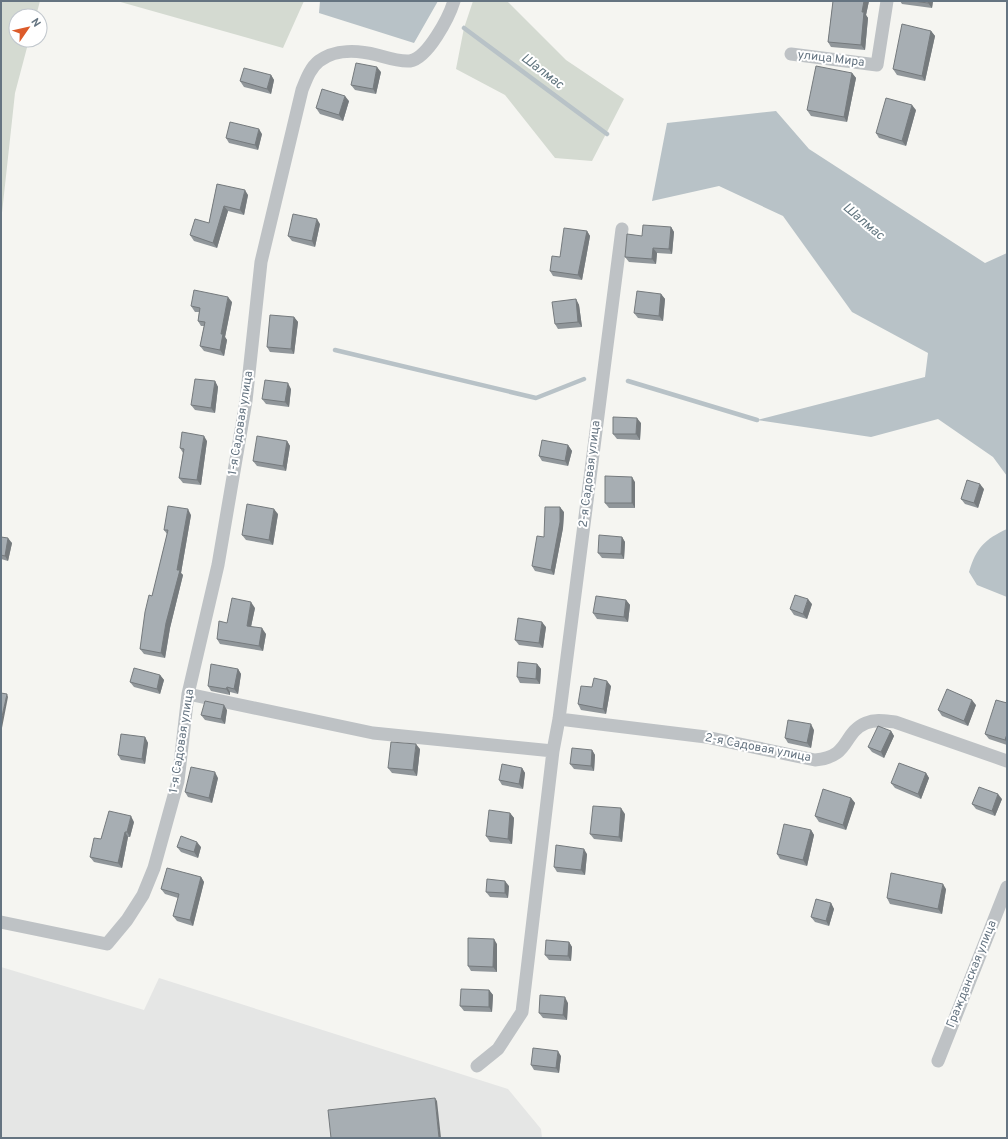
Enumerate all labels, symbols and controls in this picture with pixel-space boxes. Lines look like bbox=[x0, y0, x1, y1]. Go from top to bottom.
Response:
north arrow bbox=[8, 8, 48, 48]
text: N bbox=[27, 16, 43, 30]
street label: улица Мира bbox=[797, 47, 865, 71]
water label: Шалмас bbox=[518, 51, 567, 94]
water label: Шалмас bbox=[839, 200, 888, 244]
street label: 1-я Садовая улица bbox=[225, 370, 257, 476]
street label: 2-я Садовая улица bbox=[576, 420, 604, 528]
street label: 1-я Садовая улица bbox=[166, 688, 198, 794]
street label: 2-я Садовая улица bbox=[704, 730, 812, 766]
street label: Гражданская улица bbox=[943, 918, 1001, 1030]

